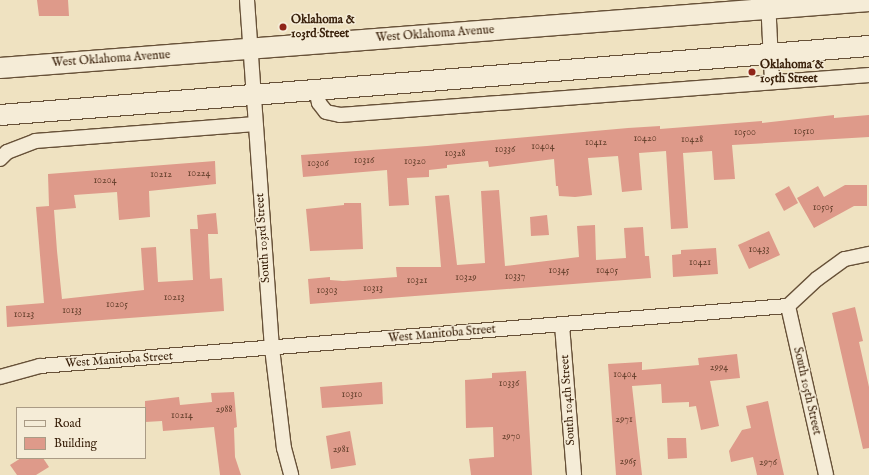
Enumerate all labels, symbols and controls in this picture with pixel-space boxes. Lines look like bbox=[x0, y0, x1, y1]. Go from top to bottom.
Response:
place label: Oklahoma & 103rd Street bbox=[291, 13, 355, 41]
marker: Oklahoma & 103rd Street bbox=[278, 22, 288, 32]
street label: West Oklahoma Avenue bbox=[375, 23, 495, 45]
street label: West Oklahoma Avenue bbox=[51, 48, 171, 70]
place label: Oklahoma & 105th Street bbox=[760, 58, 824, 86]
marker: Oklahoma & 105th Street bbox=[747, 67, 757, 77]
house number: 10510 bbox=[794, 126, 814, 138]
house number: 10500 bbox=[734, 127, 756, 139]
house number: 10420 bbox=[633, 133, 657, 145]
house number: 10428 bbox=[681, 134, 703, 146]
house number: 10412 bbox=[585, 137, 607, 149]
house number: 10404 bbox=[531, 141, 555, 153]
house number: 10336 bbox=[495, 144, 515, 156]
house number: 10328 bbox=[445, 148, 465, 160]
house number: 10316 bbox=[354, 155, 374, 167]
house number: 10320 bbox=[404, 156, 426, 168]
house number: 10306 bbox=[307, 158, 329, 170]
house number: 10224 bbox=[188, 168, 210, 180]
house number: 10212 bbox=[150, 169, 172, 181]
house number: 10204 bbox=[93, 175, 117, 187]
street label: South 103rd Street bbox=[253, 193, 273, 283]
house number: 10505 bbox=[813, 202, 833, 214]
house number: 10433 bbox=[749, 244, 769, 256]
house number: 10421 bbox=[689, 257, 711, 269]
house number: 10345 bbox=[549, 265, 569, 277]
house number: 10405 bbox=[596, 265, 618, 277]
house number: 10337 bbox=[505, 271, 525, 283]
house number: 10329 bbox=[455, 272, 477, 284]
house number: 10321 bbox=[407, 275, 427, 287]
house number: 10313 bbox=[363, 283, 383, 295]
house number: 10303 bbox=[317, 285, 337, 297]
house number: 10213 bbox=[164, 292, 184, 304]
house number: 10205 bbox=[106, 299, 128, 311]
house number: 10133 bbox=[62, 305, 82, 317]
house number: 10123 bbox=[14, 309, 34, 321]
street label: West Manitoba Street bbox=[388, 322, 496, 346]
street label: South 105th Street bbox=[790, 346, 824, 436]
street label: West Manitoba Street bbox=[65, 349, 173, 371]
street label: South 104th Street bbox=[558, 354, 578, 446]
house number: 2994 bbox=[710, 362, 728, 374]
house number: 10404 bbox=[613, 369, 637, 381]
house number: 10336 bbox=[499, 378, 519, 390]
house number: 10310 bbox=[342, 389, 362, 401]
house number: 2988 bbox=[216, 404, 232, 416]
legend bbox=[16, 407, 146, 459]
house number: 10214 bbox=[171, 410, 193, 422]
house number: 2971 bbox=[615, 414, 633, 426]
text: Road bbox=[54, 416, 81, 431]
house number: 2970 bbox=[502, 431, 520, 443]
text: Building bbox=[54, 436, 97, 451]
house number: 2981 bbox=[333, 444, 349, 456]
house number: 2965 bbox=[620, 456, 636, 468]
house number: 2976 bbox=[759, 457, 777, 469]

